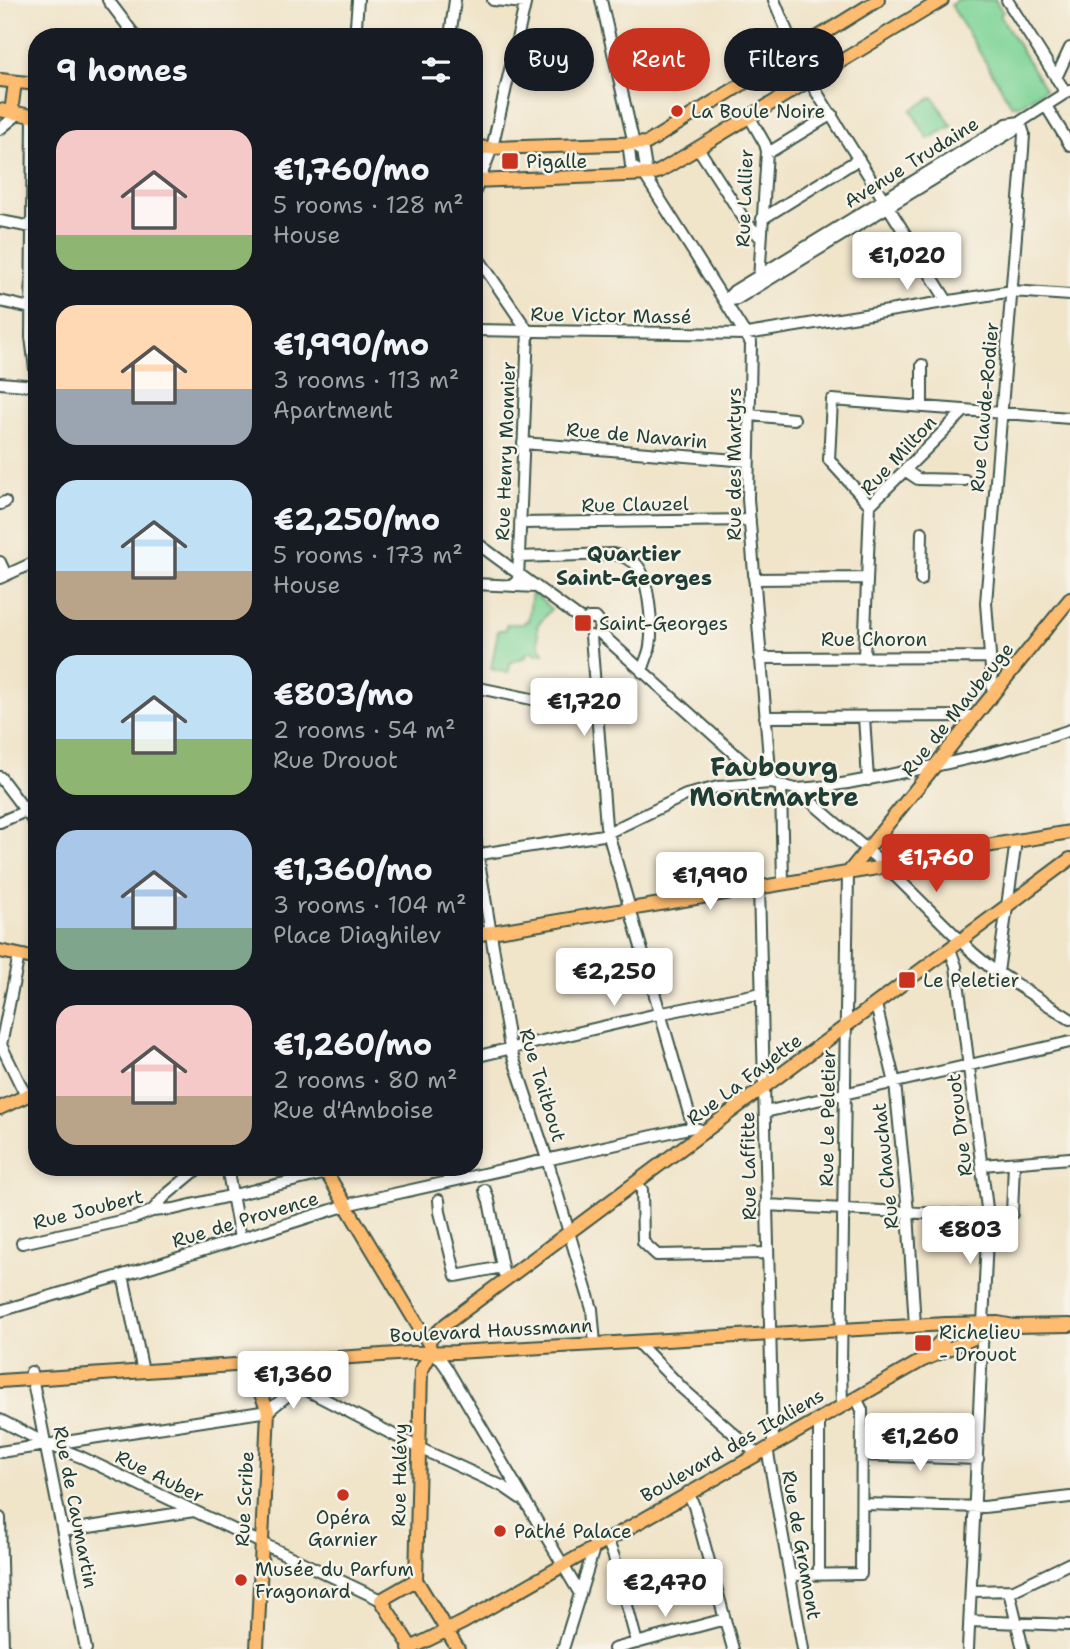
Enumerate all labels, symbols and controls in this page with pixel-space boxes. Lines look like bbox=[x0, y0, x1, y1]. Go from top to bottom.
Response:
chip: Buy bbox=[504, 28, 594, 91]
chip: Rent bbox=[608, 28, 710, 91]
chip: Filters bbox=[724, 28, 844, 91]
text: 9 homes bbox=[56, 50, 188, 91]
icon: filters bbox=[417, 51, 455, 89]
place label: La Boule Noire bbox=[691, 99, 825, 124]
marker: La Boule Noire bbox=[669, 103, 685, 119]
street label: Avenue Trudaine bbox=[839, 111, 983, 214]
street label: Rue Lallier bbox=[730, 148, 759, 248]
text: €1,760/mo bbox=[273, 149, 430, 190]
place label: Pigalle bbox=[526, 149, 587, 174]
marker: Pigalle bbox=[500, 151, 520, 171]
icon: home bbox=[112, 158, 196, 242]
text: 5 rooms · 128 m² bbox=[273, 190, 464, 220]
text: House bbox=[273, 220, 341, 250]
pin: €1,020 bbox=[850, 232, 964, 292]
text: €1,020 bbox=[868, 240, 946, 270]
street label: Rue Victor Massé bbox=[530, 302, 692, 329]
street label: Rue Claude-Rodier bbox=[965, 321, 1004, 493]
text: €1,990/mo bbox=[273, 324, 429, 365]
icon: home bbox=[112, 333, 196, 417]
street label: Rue Henry Monnier bbox=[490, 361, 521, 541]
text: 3 rooms · 113 m² bbox=[273, 365, 459, 395]
street label: Rue des Martyrs bbox=[722, 387, 747, 541]
text: Apartment bbox=[273, 395, 393, 425]
street label: Rue Milton bbox=[855, 410, 942, 501]
street label: Rue de Navarin bbox=[565, 417, 709, 454]
street label: Rue Clauzel bbox=[581, 491, 689, 518]
text: €2,250/mo bbox=[273, 499, 440, 540]
icon: home bbox=[112, 508, 196, 592]
text: 5 rooms · 173 m² bbox=[273, 540, 463, 570]
district label: Quartier Saint-Georges bbox=[556, 540, 712, 592]
text: House bbox=[273, 570, 341, 600]
place label: Saint-Georges bbox=[599, 611, 728, 636]
marker: Saint-Georges bbox=[573, 613, 593, 633]
street label: Rue Choron bbox=[821, 627, 927, 652]
street label: Rue de Maubeuge bbox=[896, 637, 1019, 781]
text: €803/mo bbox=[273, 674, 414, 715]
pin: €1,720 bbox=[527, 678, 641, 738]
icon: home bbox=[112, 683, 196, 767]
text: €1,720 bbox=[546, 686, 622, 716]
text: 2 rooms · 54 m² bbox=[273, 715, 456, 745]
text: Rue Drouot bbox=[273, 745, 398, 775]
district label: Faubourg Montmartre bbox=[689, 749, 859, 814]
pin: €1,760 bbox=[879, 834, 993, 894]
text: €1,760 bbox=[898, 842, 974, 872]
text: €1,360/mo bbox=[273, 849, 433, 890]
pin: €1,990 bbox=[653, 852, 767, 912]
icon: home bbox=[112, 858, 196, 942]
text: €1,990 bbox=[672, 860, 748, 890]
text: 3 rooms · 104 m² bbox=[273, 890, 466, 920]
text: Place Diaghilev bbox=[273, 920, 441, 950]
pin: €2,250 bbox=[557, 948, 671, 1008]
text: €2,250 bbox=[572, 956, 656, 986]
place label: Le Peletier bbox=[923, 968, 1020, 993]
marker: Le Peletier bbox=[897, 970, 917, 990]
text: €1,260/mo bbox=[273, 1024, 432, 1065]
street label: Rue Taitbout bbox=[513, 1025, 572, 1145]
street label: Rue La Fayette bbox=[682, 1028, 807, 1131]
icon: home bbox=[112, 1033, 196, 1117]
street label: Rue Le Peletier bbox=[814, 1049, 841, 1187]
text: 2 rooms · 80 m² bbox=[273, 1065, 458, 1095]
street label: Rue Drouot bbox=[941, 1072, 978, 1178]
text: Rue d'Amboise bbox=[273, 1095, 434, 1125]
street label: Rue Chauchat bbox=[866, 1102, 905, 1230]
street label: Rue Laffitte bbox=[735, 1111, 762, 1221]
street label: Rue Joubert bbox=[30, 1184, 146, 1235]
street label: Rue de Provence bbox=[169, 1185, 321, 1254]
pin: €803 bbox=[929, 1206, 1011, 1266]
text: €803 bbox=[938, 1214, 1002, 1244]
street label: Boulevard Haussmann bbox=[389, 1313, 593, 1348]
place label: Richelieu - Drouot bbox=[939, 1320, 1021, 1367]
marker: Richelieu - Drouot bbox=[913, 1333, 933, 1353]
pin: €1,360 bbox=[236, 1352, 350, 1411]
text: €1,360 bbox=[254, 1359, 332, 1389]
street label: Boulevard des Italiens bbox=[636, 1383, 829, 1508]
pin: €1,260 bbox=[863, 1414, 977, 1473]
text: €1,260 bbox=[881, 1421, 959, 1451]
street label: Rue Halévy bbox=[386, 1423, 413, 1527]
street label: Rue de Caumartin bbox=[48, 1424, 103, 1590]
street label: Rue Auber bbox=[111, 1444, 208, 1509]
street label: Rue Scribe bbox=[230, 1451, 259, 1547]
street label: Rue de Gramont bbox=[776, 1468, 827, 1622]
marker: Opéra Garnier bbox=[335, 1487, 351, 1503]
place label: Opéra Garnier bbox=[308, 1505, 378, 1552]
place label: Pathé Palace bbox=[514, 1519, 632, 1544]
marker: Pathé Palace bbox=[492, 1523, 508, 1539]
place label: Musée du Parfum Fragonard bbox=[255, 1557, 414, 1604]
pin: €2,470 bbox=[608, 1560, 722, 1619]
text: €2,470 bbox=[623, 1567, 707, 1597]
marker: Musée du Parfum Fragonard bbox=[233, 1572, 249, 1588]

